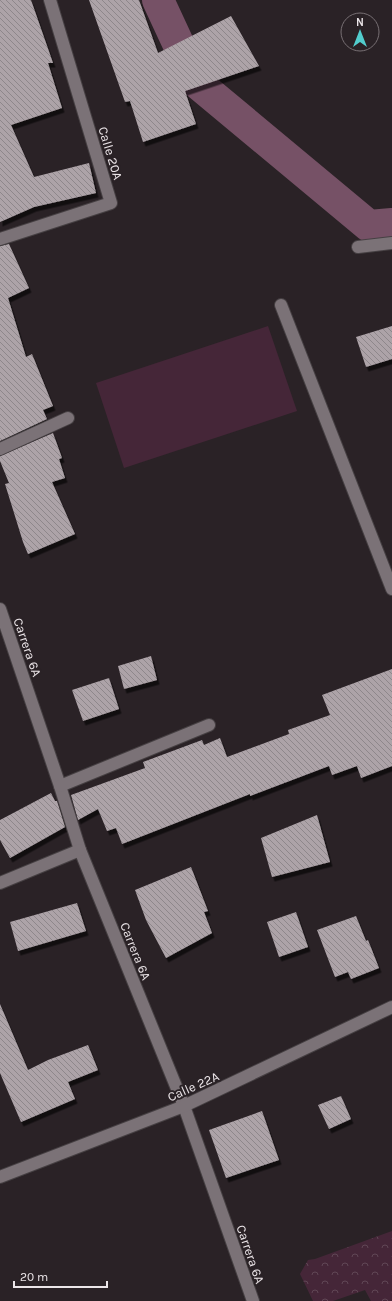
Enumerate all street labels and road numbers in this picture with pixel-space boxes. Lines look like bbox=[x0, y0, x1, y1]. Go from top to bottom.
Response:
street label: Calle 20A bbox=[95, 125, 126, 182]
street label: Carrera 6A bbox=[10, 616, 45, 679]
street label: Carrera 6A bbox=[117, 920, 154, 983]
street label: Calle 22A bbox=[165, 1068, 222, 1104]
street label: Carrera 6A bbox=[233, 1223, 268, 1286]

